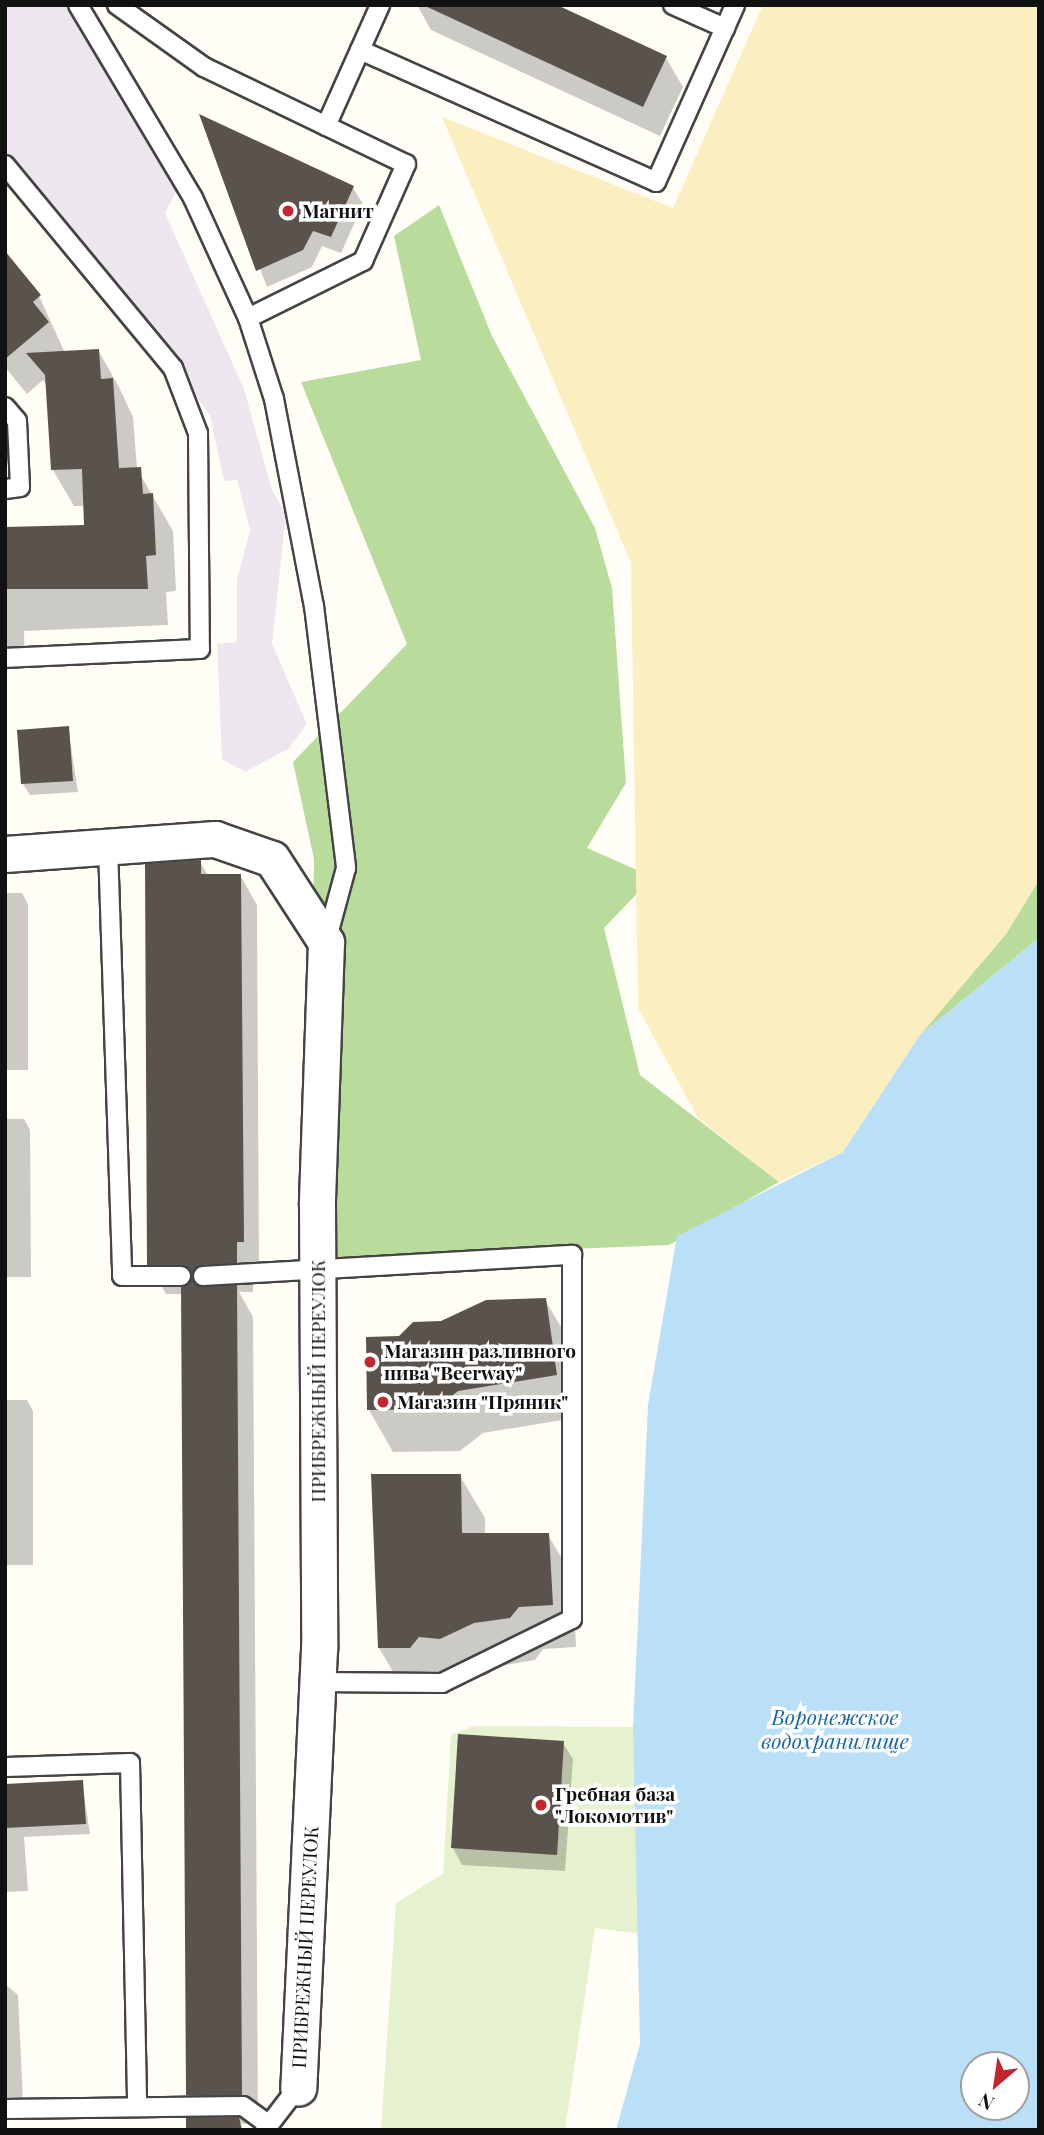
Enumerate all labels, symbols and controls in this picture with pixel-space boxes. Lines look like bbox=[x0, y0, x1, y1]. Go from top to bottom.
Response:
place label: Магнит bbox=[302, 200, 374, 222]
marker: Магнит bbox=[280, 203, 296, 219]
street label: ПРИБРЕЖНЫЙ ПЕРЕУЛОК bbox=[307, 1259, 329, 1503]
place label: Магазин разливного пива "Beerway" bbox=[384, 1340, 576, 1384]
marker: Магазин разливного пива "Beerway" bbox=[362, 1354, 378, 1370]
place label: Магазин "Пряник" bbox=[397, 1391, 569, 1413]
marker: Магазин "Пряник" bbox=[375, 1394, 391, 1410]
water label: Воронежское водохранилище bbox=[761, 1703, 909, 1753]
place label: Гребная база "Локомотив" bbox=[555, 1783, 675, 1827]
marker: Гребная база "Локомотив" bbox=[533, 1797, 549, 1813]
street label: ПРИБРЕЖНЫЙ ПЕРЕУЛОК bbox=[287, 1825, 323, 2069]
north arrow bbox=[960, 2051, 1030, 2121]
text: N bbox=[973, 2088, 998, 2117]

